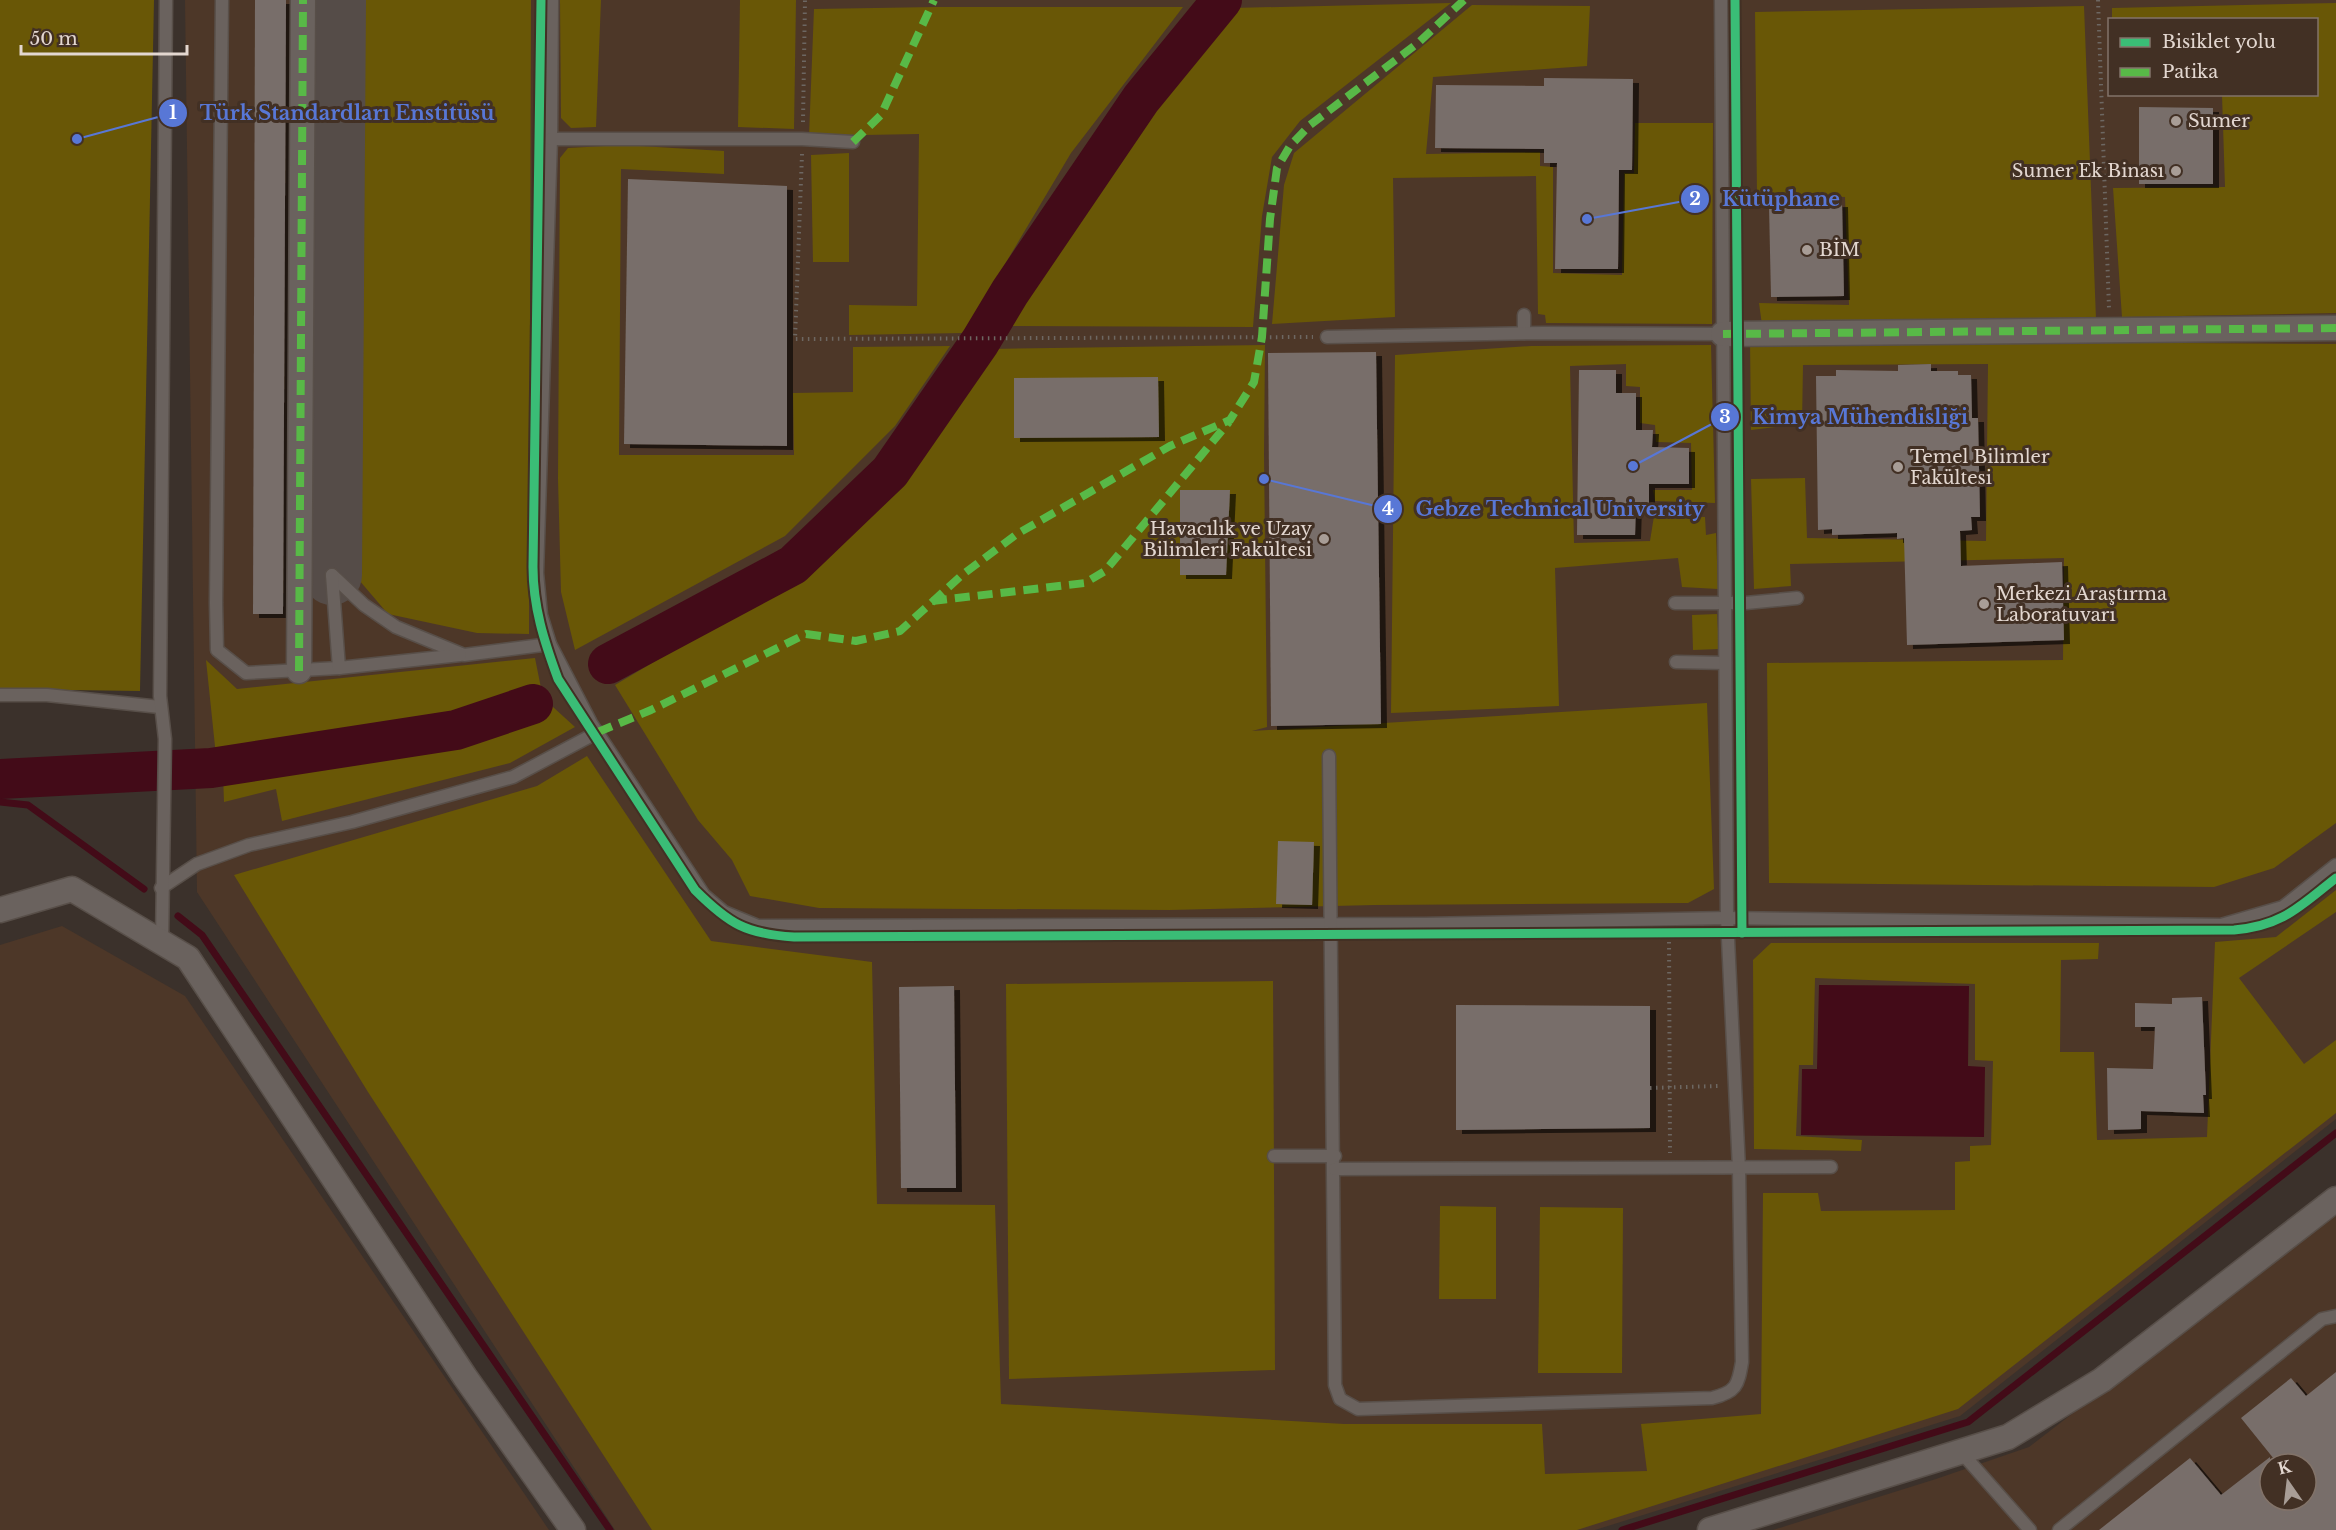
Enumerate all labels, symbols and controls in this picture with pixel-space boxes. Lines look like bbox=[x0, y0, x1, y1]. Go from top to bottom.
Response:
scale bar bbox=[21, 18, 188, 56]
legend bbox=[2108, 18, 2318, 96]
text: 50 m bbox=[30, 28, 78, 50]
text: Bisiklet yolu bbox=[2162, 31, 2276, 53]
text: Patika bbox=[2162, 61, 2218, 83]
callout: Türk Standardları Enstitüsü bbox=[158, 94, 507, 132]
text: Türk Standardları Enstitüsü bbox=[200, 101, 494, 125]
text: 1 bbox=[169, 102, 177, 124]
place label: Sumer bbox=[2188, 110, 2250, 132]
marker: Sumer bbox=[2169, 114, 2183, 128]
place label: Sumer Ek Binası bbox=[2012, 160, 2164, 182]
marker: Sumer Ek Binası bbox=[2169, 164, 2183, 178]
callout: Kütüphane bbox=[1680, 180, 1852, 218]
text: Kütüphane bbox=[1722, 187, 1840, 211]
text: 2 bbox=[1689, 188, 1701, 210]
place label: BİM bbox=[1819, 238, 1860, 261]
marker: BİM bbox=[1800, 243, 1814, 257]
callout: Kimya Mühendisliği bbox=[1710, 398, 1980, 436]
text: Kimya Mühendisliği bbox=[1752, 405, 1968, 429]
text: 3 bbox=[1719, 406, 1731, 428]
place label: Temel Bilimler Fakültesi bbox=[1910, 446, 2050, 489]
marker: Temel Bilimler Fakültesi bbox=[1891, 460, 1905, 474]
callout: Gebze Technical University bbox=[1373, 490, 1717, 528]
text: Gebze Technical University bbox=[1416, 497, 1706, 521]
text: 4 bbox=[1382, 498, 1394, 520]
place label: Havacılık ve Uzay Bilimleri Fakültesi bbox=[1143, 518, 1312, 561]
marker: Havacılık ve Uzay Bilimleri Fakültesi bbox=[1317, 532, 1331, 546]
place label: Merkezi Araştırma Laboratuvarı bbox=[1996, 583, 2167, 626]
marker: Merkezi Araştırma Laboratuvarı bbox=[1977, 597, 1991, 611]
north arrow bbox=[2258, 1452, 2318, 1512]
text: K bbox=[2276, 1456, 2294, 1479]

